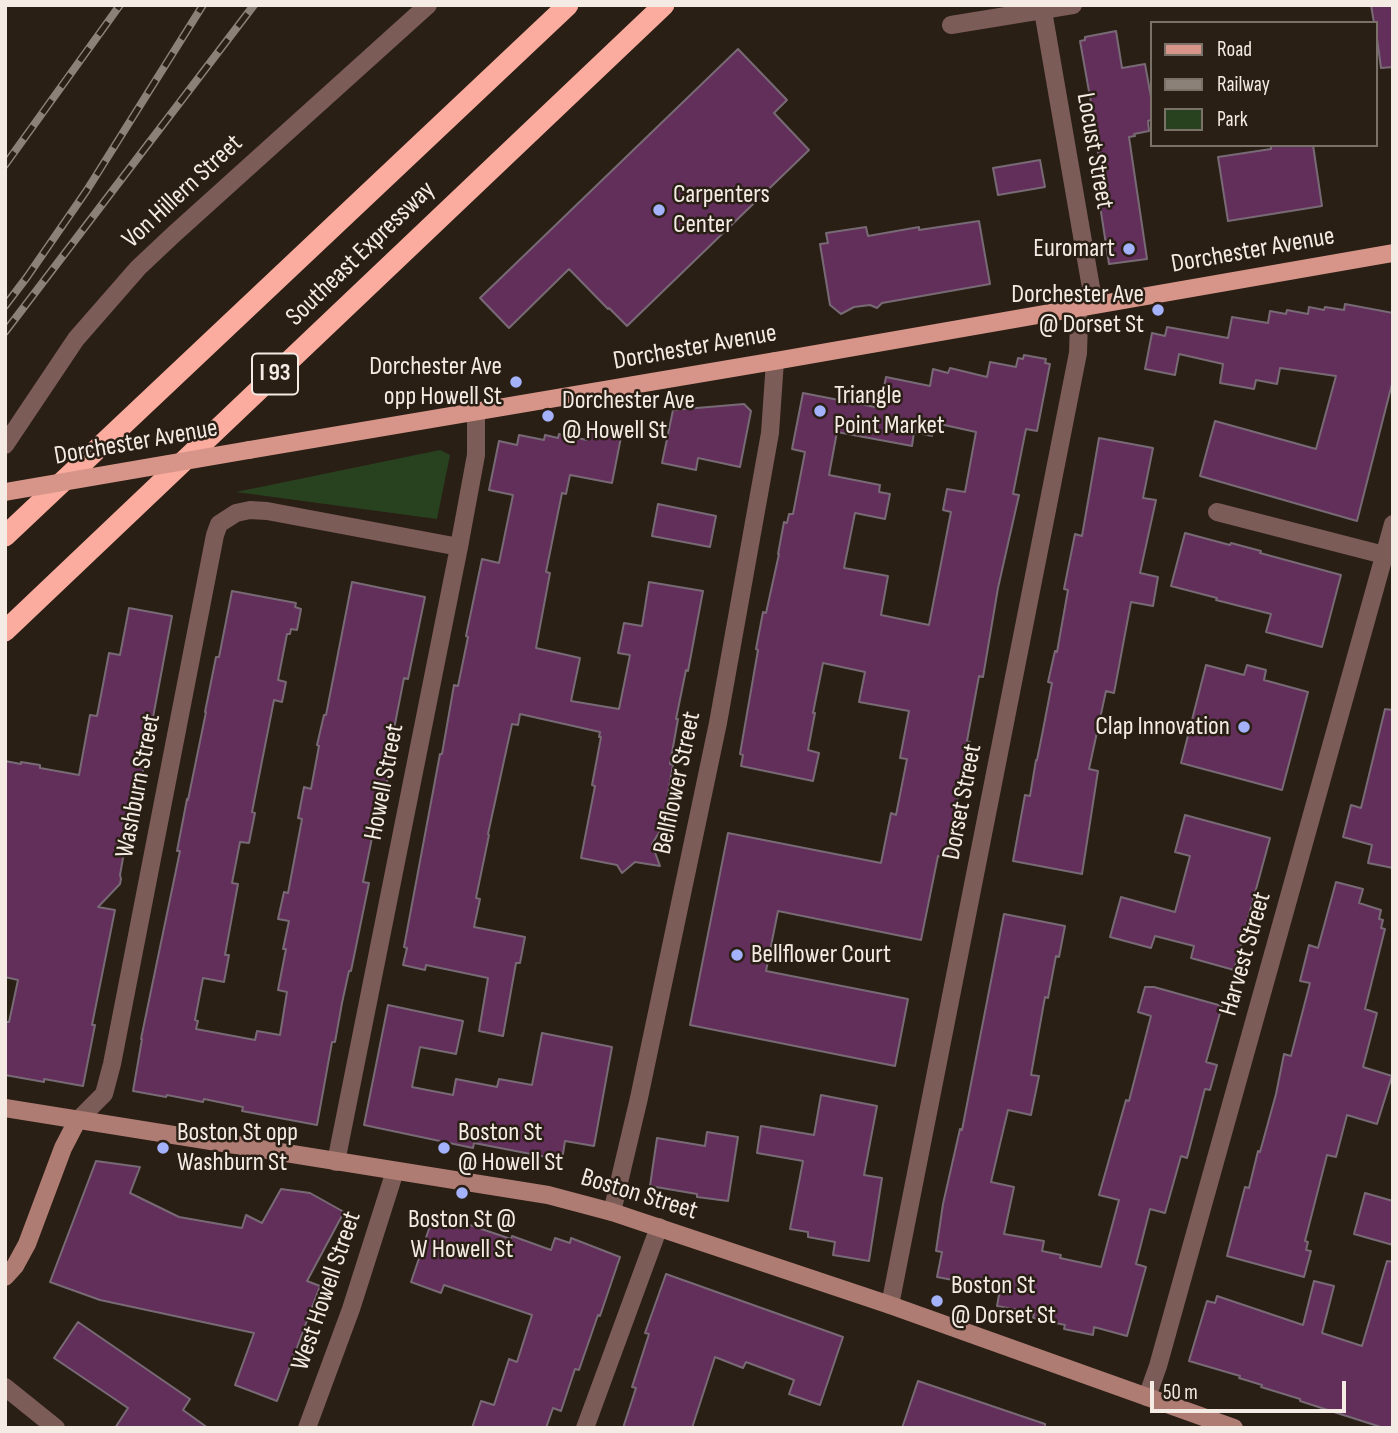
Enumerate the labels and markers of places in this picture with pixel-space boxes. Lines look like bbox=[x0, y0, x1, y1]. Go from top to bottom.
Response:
place label: Carpenters Center bbox=[673, 179, 770, 241]
marker: Carpenters Center bbox=[651, 202, 667, 218]
place label: Euromart bbox=[1033, 233, 1115, 265]
marker: Euromart bbox=[1121, 241, 1137, 257]
place label: Dorchester Ave @ Dorset St bbox=[1011, 279, 1144, 340]
marker: Dorchester Ave @ Dorset St bbox=[1150, 302, 1166, 318]
place label: Dorchester Ave opp Howell St bbox=[369, 351, 502, 412]
marker: Dorchester Ave opp Howell St bbox=[508, 374, 524, 390]
place label: Triangle Point Market bbox=[834, 380, 945, 442]
place label: Dorchester Ave @ Howell St bbox=[562, 385, 695, 446]
marker: Triangle Point Market bbox=[812, 403, 828, 419]
marker: Dorchester Ave @ Howell St bbox=[540, 408, 556, 424]
place label: Clap Innovation bbox=[1095, 711, 1230, 743]
marker: Clap Innovation bbox=[1236, 719, 1252, 735]
place label: Bellflower Court bbox=[751, 939, 891, 971]
marker: Bellflower Court bbox=[729, 947, 745, 963]
place label: Boston St opp Washburn St bbox=[177, 1117, 298, 1178]
place label: Boston St @ Howell St bbox=[458, 1117, 563, 1178]
marker: Boston St opp Washburn St bbox=[155, 1140, 171, 1156]
marker: Boston St @ Howell St bbox=[436, 1140, 452, 1156]
marker: Boston St @ W Howell St bbox=[454, 1185, 470, 1201]
place label: Boston St @ W Howell St bbox=[408, 1204, 516, 1266]
place label: Boston St @ Dorset St bbox=[951, 1270, 1056, 1332]
marker: Boston St @ Dorset St bbox=[929, 1293, 945, 1309]

